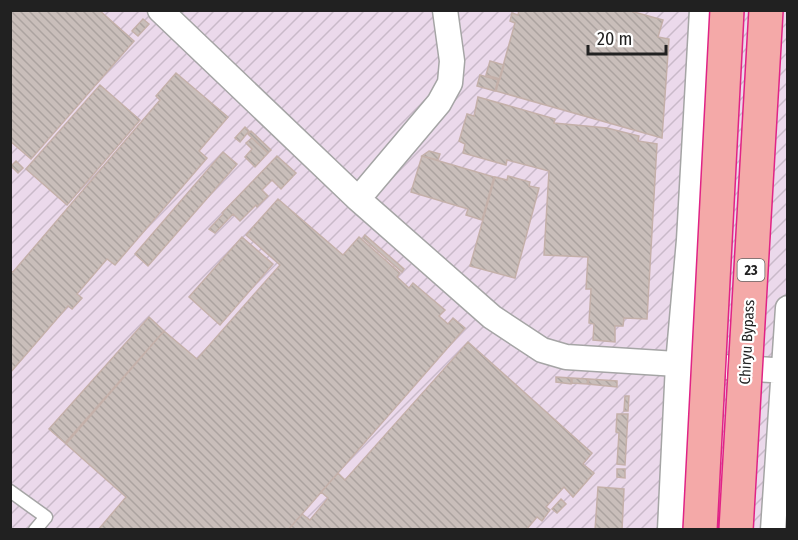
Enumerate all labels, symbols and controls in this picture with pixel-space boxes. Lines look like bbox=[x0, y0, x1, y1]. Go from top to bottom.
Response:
scale bar bbox=[588, 18, 666, 56]
text: 20 m bbox=[597, 28, 632, 50]
road number: 23 bbox=[738, 259, 764, 281]
street label: Chiryu Bypass bbox=[736, 299, 758, 385]

